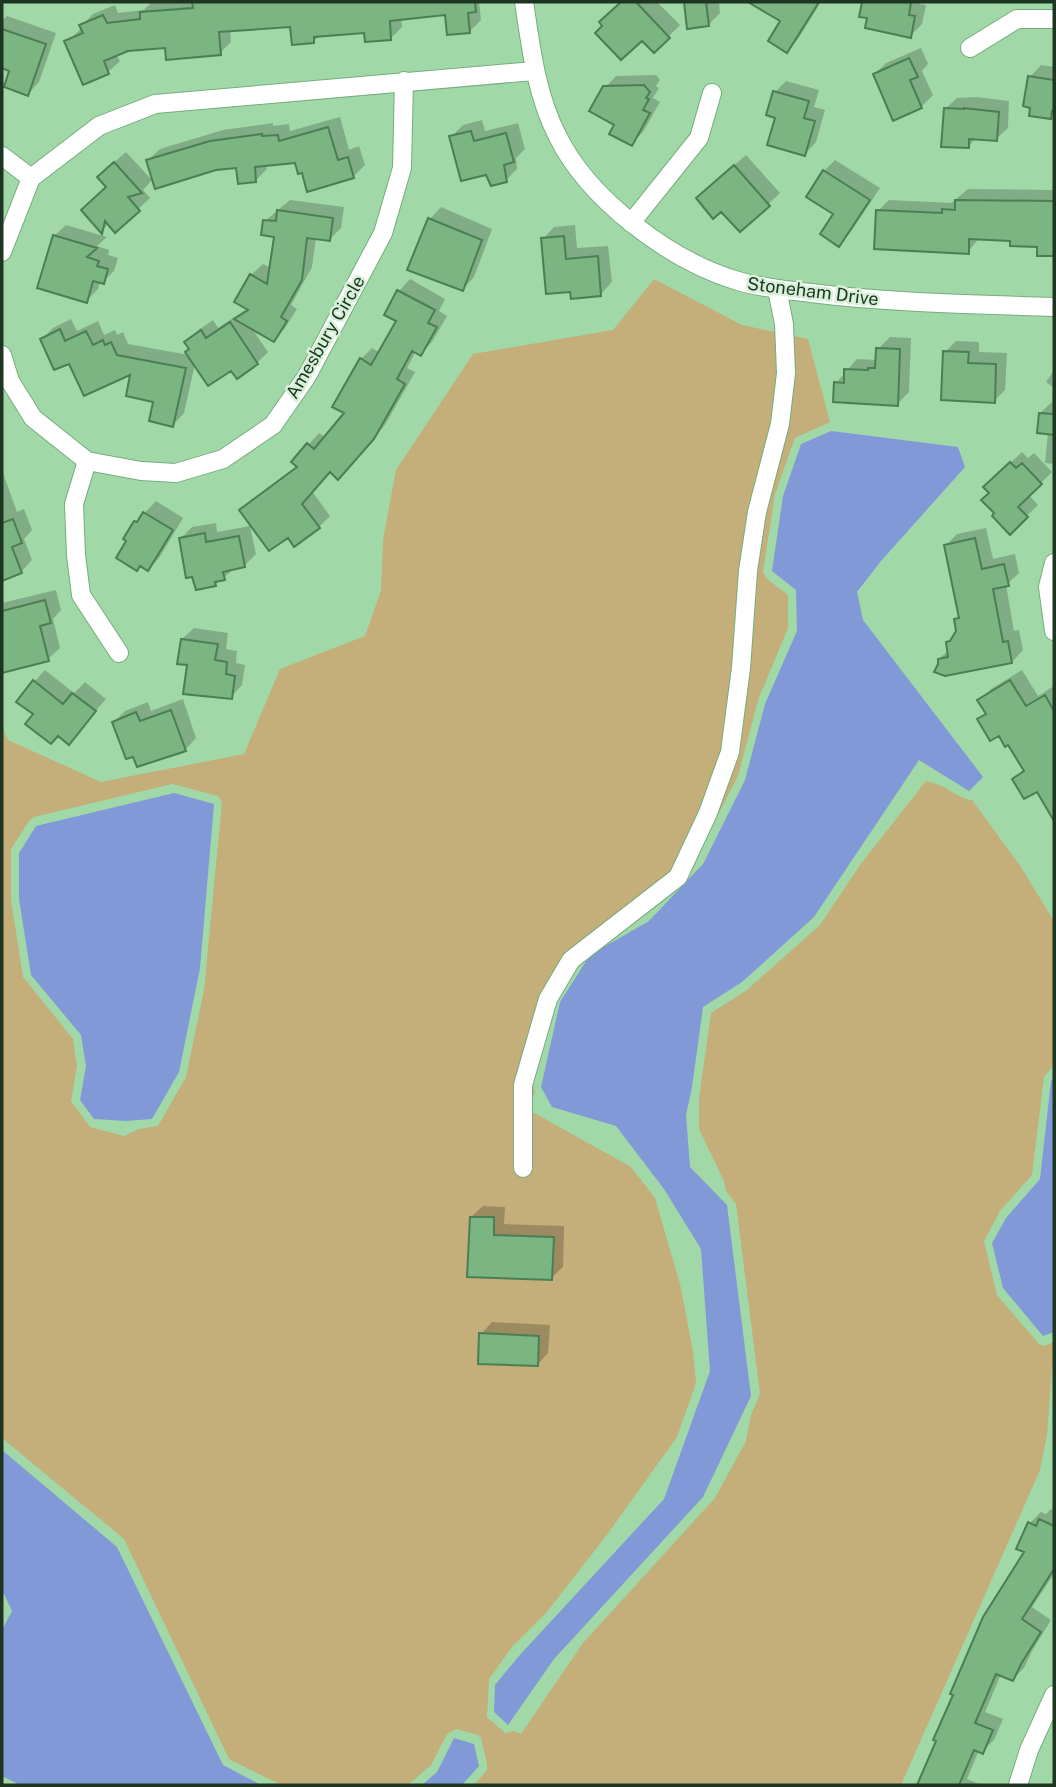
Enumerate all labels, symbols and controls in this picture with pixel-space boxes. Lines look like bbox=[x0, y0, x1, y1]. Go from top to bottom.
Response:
street label: Amesbury Circle bbox=[281, 272, 369, 402]
street label: Stoneham Drive bbox=[746, 273, 880, 309]

